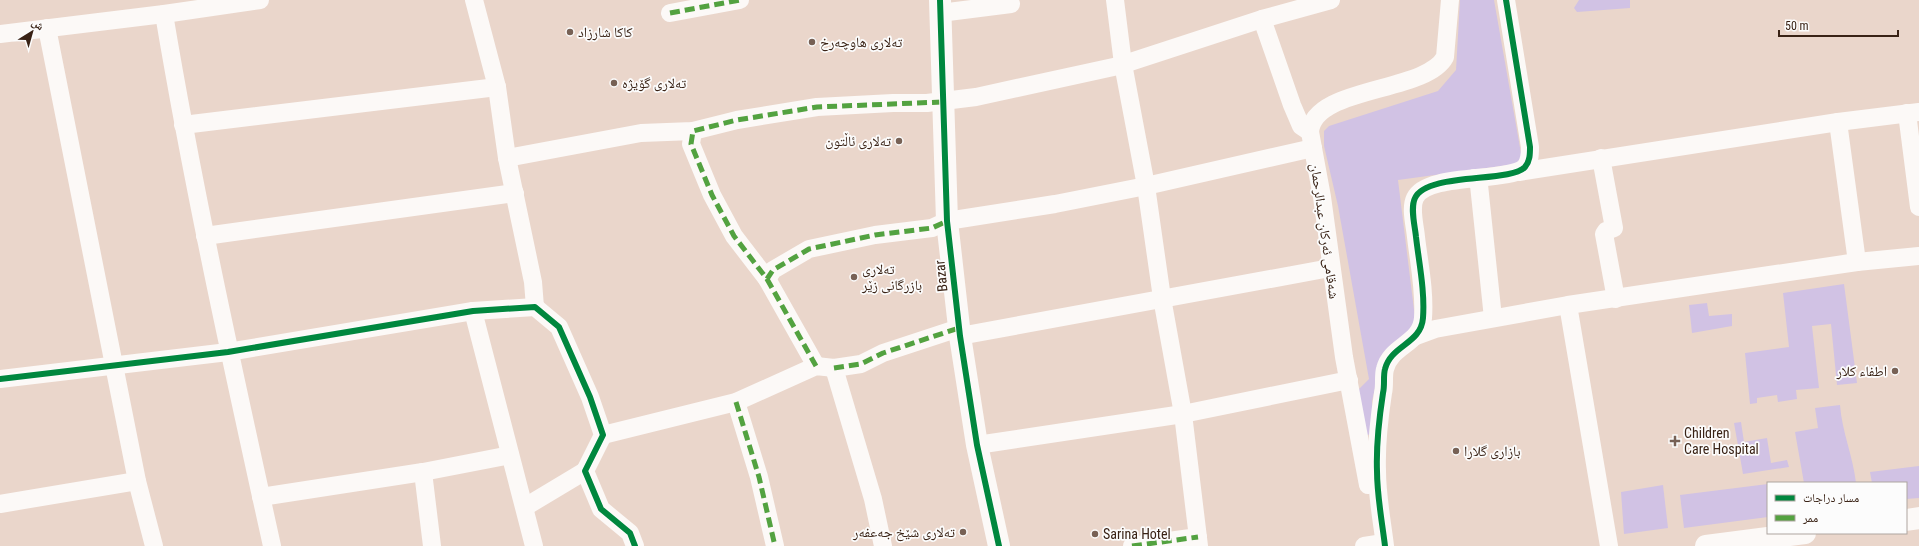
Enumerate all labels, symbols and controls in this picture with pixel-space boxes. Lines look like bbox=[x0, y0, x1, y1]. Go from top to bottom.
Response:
north arrow bbox=[12, 12, 52, 52]
scale bar bbox=[1779, 12, 1898, 38]
text: ش bbox=[29, 16, 47, 34]
text: 50 m bbox=[1785, 19, 1809, 33]
place label: كاكا شارزاد bbox=[578, 24, 633, 41]
marker: كاكا شارزاد bbox=[565, 27, 575, 37]
place label: تەلاری هاوچەرخ bbox=[820, 34, 903, 52]
marker: تەلاری هاوچەرخ bbox=[807, 37, 817, 47]
place label: تەلاری گۆیژە bbox=[622, 75, 686, 92]
marker: تەلاری گۆیژە bbox=[609, 78, 619, 88]
place label: تەلاری ئاڵتون bbox=[825, 132, 891, 150]
marker: تەلاری ئاڵتون bbox=[894, 136, 904, 146]
street label: شەقامی ئەرکان عبدالرحمان bbox=[1307, 162, 1342, 300]
street label: Bazar bbox=[931, 260, 951, 292]
place label: تەلاری بازرگانی زێر bbox=[861, 261, 922, 294]
marker: تەلاری بازرگانی زێر bbox=[849, 272, 859, 282]
place label: اطفاء كلار bbox=[1835, 363, 1887, 380]
marker: اطفاء كلار bbox=[1890, 366, 1900, 376]
place label: Children Care Hospital bbox=[1684, 425, 1759, 457]
marker: Children Care Hospital bbox=[1669, 435, 1681, 447]
place label: بازاری گلارا bbox=[1464, 443, 1521, 460]
marker: بازاری گلارا bbox=[1451, 446, 1461, 456]
legend bbox=[1767, 482, 1907, 534]
text: مسار دراجات bbox=[1803, 491, 1859, 505]
text: ممر bbox=[1802, 511, 1818, 525]
place label: تەلاری شێخ جەعفەر bbox=[852, 524, 955, 542]
place label: Sarina Hotel bbox=[1103, 526, 1171, 542]
marker: تەلاری شێخ جەعفەر bbox=[958, 527, 968, 537]
marker: Sarina Hotel bbox=[1090, 529, 1100, 539]

